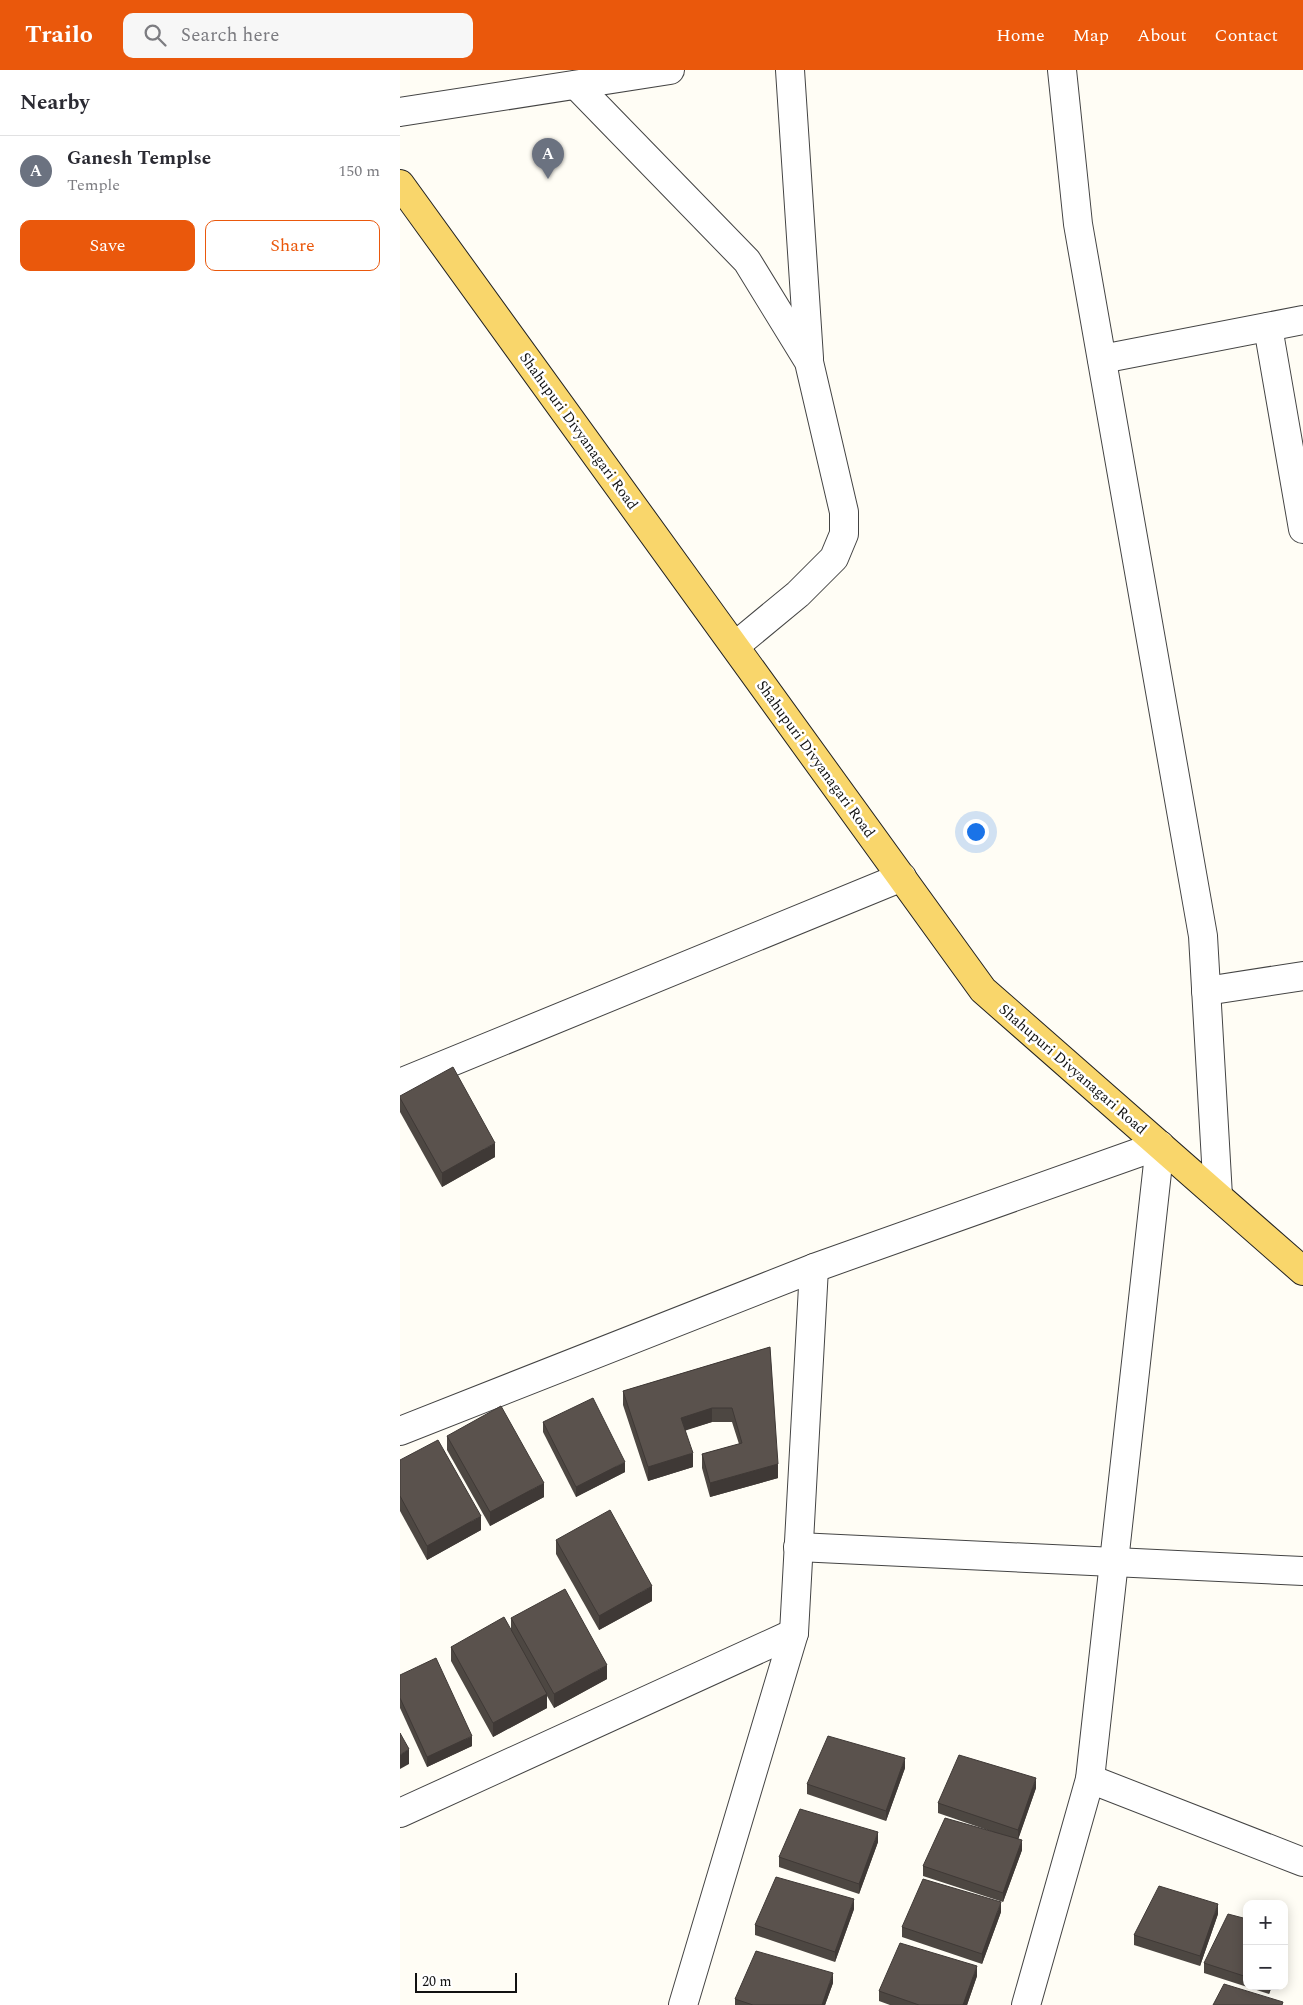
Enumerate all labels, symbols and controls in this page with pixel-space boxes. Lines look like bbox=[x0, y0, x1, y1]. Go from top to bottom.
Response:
search box bbox=[123, 13, 473, 58]
text: Trailo bbox=[25, 17, 93, 53]
icon: search bbox=[141, 21, 169, 49]
text: Search here bbox=[181, 21, 279, 50]
text: Home bbox=[996, 22, 1045, 49]
text: Map bbox=[1073, 22, 1109, 49]
text: About bbox=[1137, 22, 1187, 49]
text: Contact bbox=[1215, 22, 1278, 49]
text: Nearby bbox=[20, 87, 90, 119]
pin: A bbox=[532, 138, 564, 179]
text: Ganesh Templse bbox=[67, 144, 211, 173]
text: A bbox=[30, 159, 42, 183]
text: 150 m bbox=[338, 159, 380, 183]
text: Temple bbox=[67, 173, 120, 197]
button: Save bbox=[20, 220, 195, 271]
button: Share bbox=[205, 220, 380, 271]
street label: Shahupuri Divyanagari Road bbox=[513, 348, 644, 515]
street label: Shahupuri Divyanagari Road bbox=[750, 676, 881, 843]
your location bbox=[963, 819, 989, 845]
street label: Shahupuri Divyanagari Road bbox=[993, 998, 1152, 1140]
map controls bbox=[1243, 1900, 1288, 1990]
button: + bbox=[1243, 1900, 1288, 1945]
button: − bbox=[1243, 1945, 1288, 1990]
scale bar bbox=[415, 1970, 518, 1993]
text: 20 m bbox=[422, 1971, 452, 1992]

